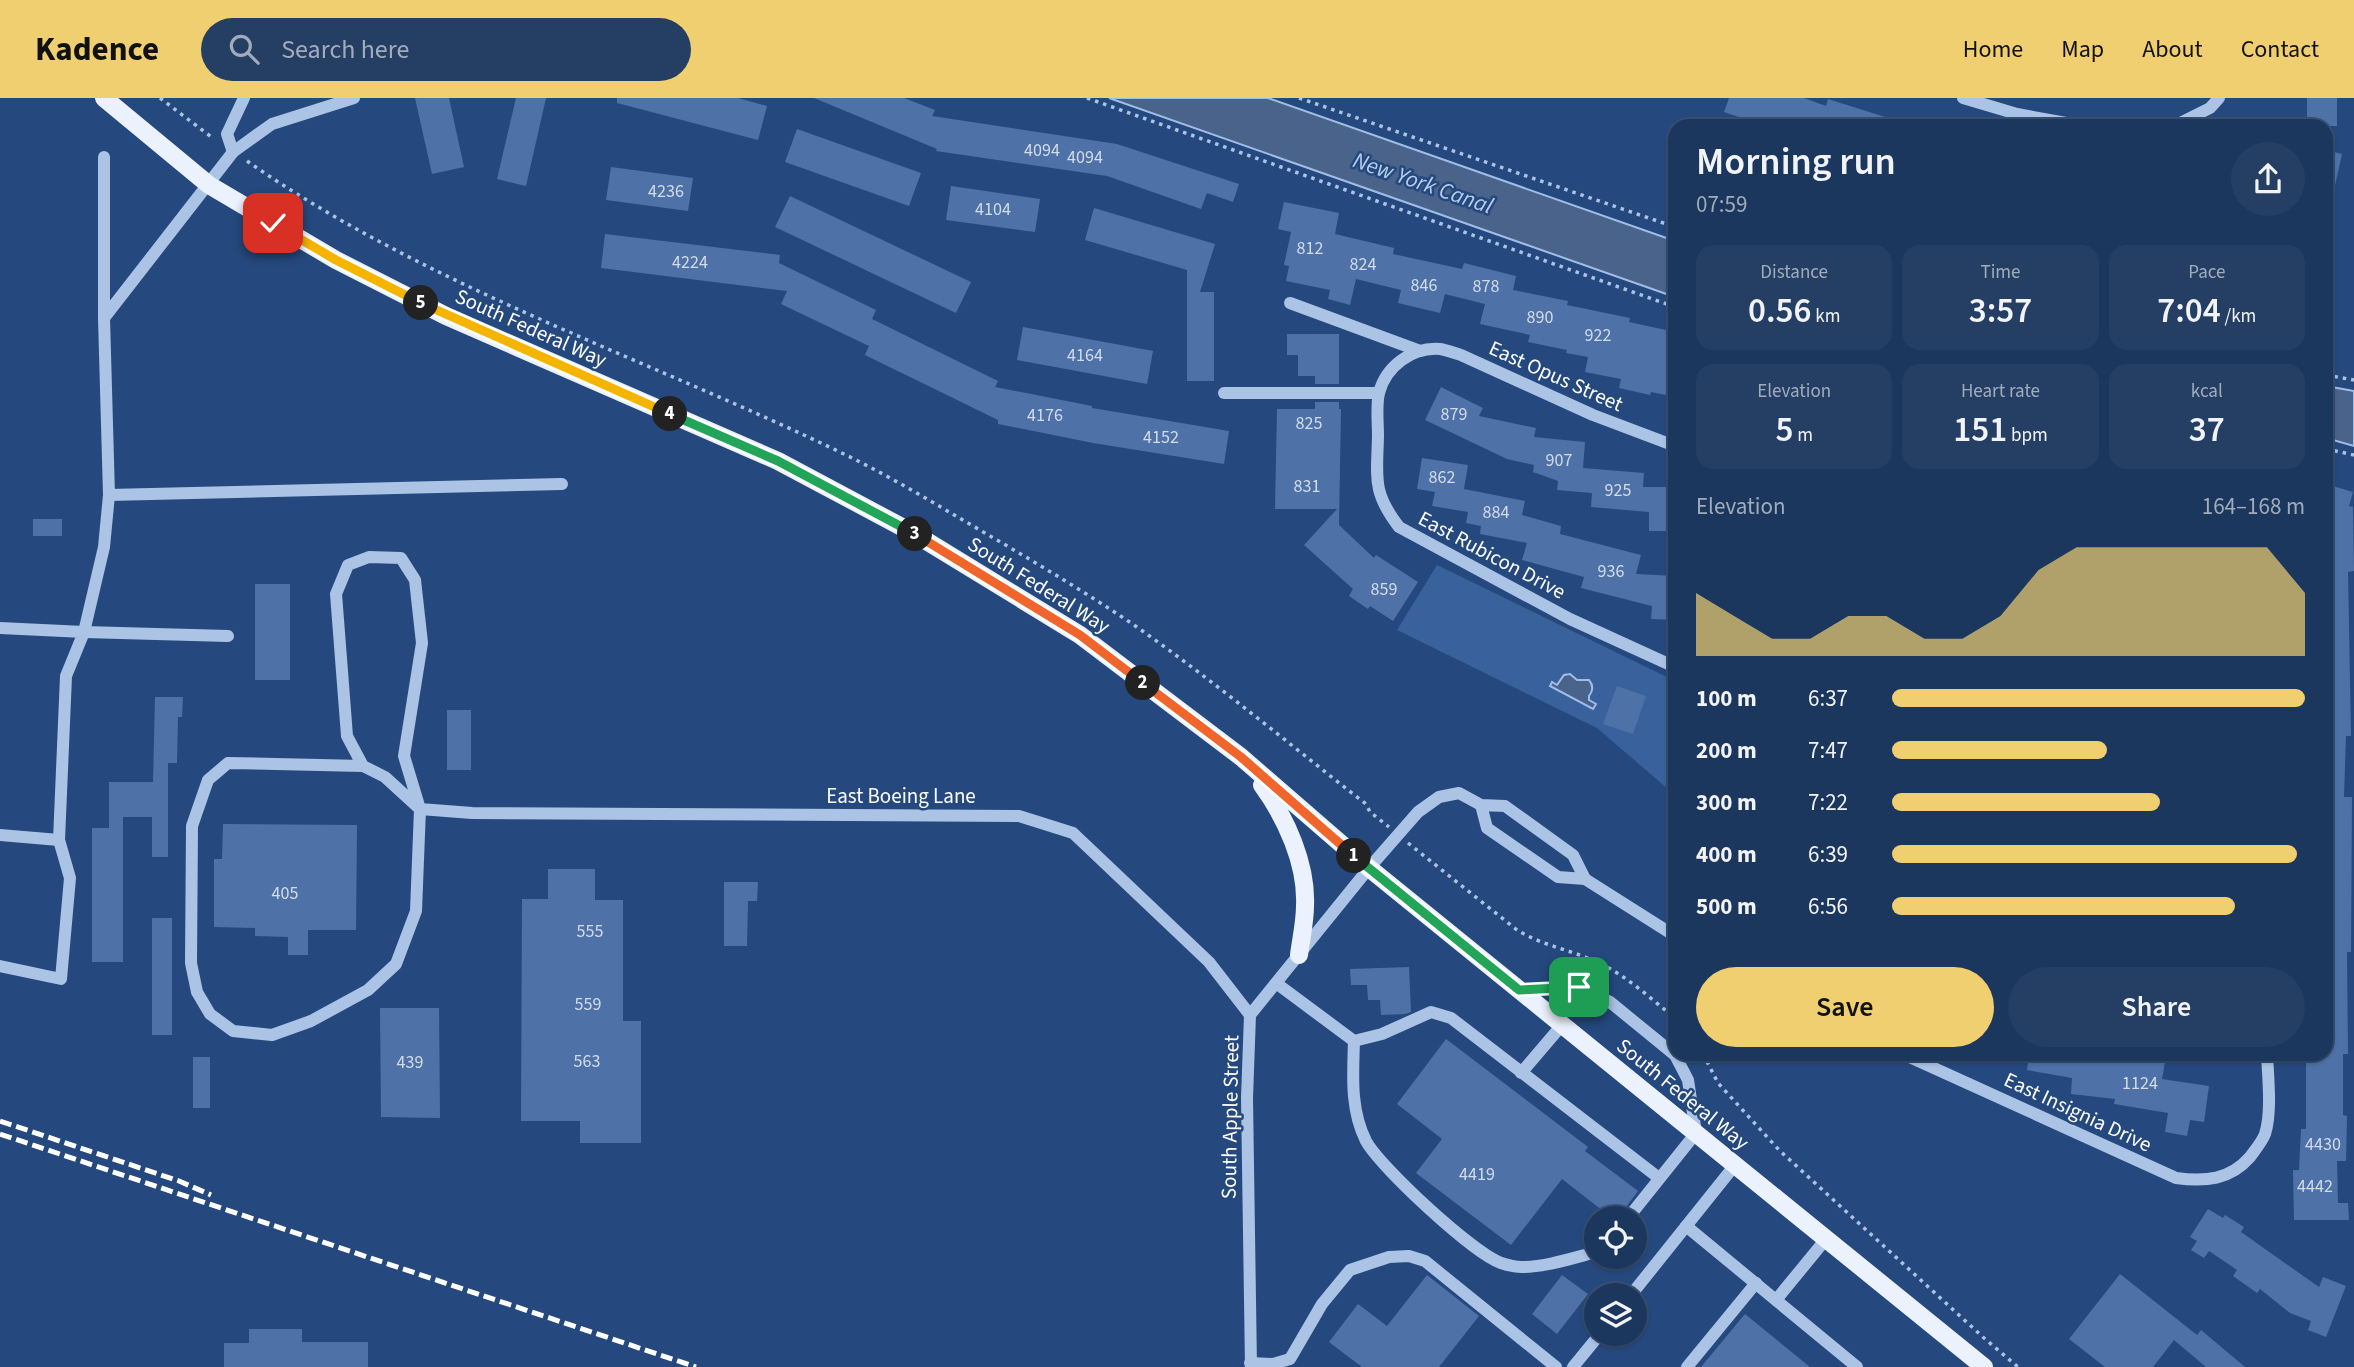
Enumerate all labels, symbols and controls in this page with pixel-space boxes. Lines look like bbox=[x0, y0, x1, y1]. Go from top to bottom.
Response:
search box bbox=[201, 18, 691, 81]
text: Kadence bbox=[35, 26, 159, 73]
icon: search bbox=[225, 30, 263, 68]
text: Search here bbox=[281, 31, 409, 68]
text: Home bbox=[1963, 32, 2023, 67]
text: Map bbox=[2061, 32, 2104, 67]
text: About bbox=[2142, 32, 2203, 67]
text: Contact bbox=[2241, 32, 2319, 67]
text: Morning run bbox=[1696, 135, 1896, 189]
house number: 4094 bbox=[1024, 138, 1060, 163]
button: share bbox=[2231, 142, 2305, 216]
water label: New York Canal bbox=[1349, 144, 1498, 222]
house number: 4094 bbox=[1067, 145, 1103, 170]
house number: 4236 bbox=[648, 179, 684, 204]
text: 07:59 bbox=[1696, 188, 1747, 221]
pin bbox=[243, 193, 303, 253]
house number: 4104 bbox=[975, 197, 1011, 222]
icon: check bbox=[254, 204, 292, 242]
house number: 812 bbox=[1297, 236, 1323, 261]
house number: 4224 bbox=[672, 250, 708, 275]
house number: 824 bbox=[1350, 252, 1376, 277]
text: Distance bbox=[1760, 259, 1828, 286]
text: Time bbox=[1980, 259, 2021, 286]
text: Pace bbox=[2188, 259, 2225, 286]
house number: 846 bbox=[1411, 273, 1437, 298]
house number: 878 bbox=[1473, 274, 1499, 299]
street label: South Federal Way bbox=[451, 281, 612, 375]
pin: 5 bbox=[404, 286, 438, 320]
text: 0.56 bbox=[1748, 286, 1811, 336]
text: 3:57 bbox=[1969, 286, 2032, 336]
text: 7:04 bbox=[2157, 286, 2221, 336]
text: 5 bbox=[415, 289, 426, 316]
text: km bbox=[1811, 303, 1840, 330]
text: /km bbox=[2221, 303, 2256, 330]
house number: 890 bbox=[1527, 305, 1553, 330]
house number: 922 bbox=[1585, 323, 1611, 348]
street label: East Opus Street bbox=[1484, 333, 1628, 419]
house number: 4164 bbox=[1067, 343, 1103, 368]
text: Elevation bbox=[1757, 378, 1831, 405]
text: Heart rate bbox=[1961, 378, 2040, 405]
text: kcal bbox=[2191, 378, 2223, 405]
pin: 4 bbox=[652, 396, 688, 432]
text: 4 bbox=[664, 400, 675, 427]
house number: 879 bbox=[1441, 402, 1467, 427]
house number: 4176 bbox=[1027, 403, 1063, 428]
text: 5 bbox=[1775, 405, 1793, 455]
text: 151 bbox=[1953, 405, 2007, 455]
text: 37 bbox=[2189, 405, 2225, 455]
house number: 825 bbox=[1296, 411, 1322, 436]
text: m bbox=[1793, 422, 1813, 449]
text: bpm bbox=[2007, 422, 2048, 449]
house number: 4152 bbox=[1143, 425, 1179, 450]
house number: 907 bbox=[1546, 448, 1572, 473]
house number: 862 bbox=[1429, 465, 1455, 490]
house number: 831 bbox=[1294, 474, 1320, 499]
house number: 925 bbox=[1605, 478, 1631, 503]
text: Elevation bbox=[1696, 490, 1786, 523]
text: 164–168 m bbox=[2202, 490, 2305, 523]
house number: 884 bbox=[1483, 500, 1509, 525]
street label: East Rubicon Drive bbox=[1413, 503, 1571, 607]
pin: 3 bbox=[898, 516, 932, 551]
text: 3 bbox=[909, 520, 920, 547]
street label: South Federal Way bbox=[962, 529, 1116, 641]
house number: 936 bbox=[1598, 559, 1624, 584]
house number: 859 bbox=[1371, 577, 1397, 602]
pin: 2 bbox=[1126, 666, 1160, 700]
text: 2 bbox=[1137, 669, 1148, 696]
text: 100 m bbox=[1696, 682, 1757, 715]
text: 6:37 bbox=[1808, 682, 1848, 715]
text: 200 m bbox=[1696, 734, 1757, 767]
text: 7:47 bbox=[1808, 734, 1848, 767]
street label: East Boeing Lane bbox=[826, 781, 976, 811]
text: 300 m bbox=[1696, 786, 1757, 819]
text: 7:22 bbox=[1808, 786, 1848, 819]
pin: 1 bbox=[1336, 838, 1372, 874]
text: 400 m bbox=[1696, 838, 1757, 871]
text: 6:39 bbox=[1808, 838, 1848, 871]
text: 1 bbox=[1348, 842, 1359, 869]
house number: 405 bbox=[272, 881, 298, 906]
text: 500 m bbox=[1696, 890, 1757, 923]
text: 6:56 bbox=[1808, 890, 1848, 923]
house number: 555 bbox=[577, 919, 603, 944]
pin bbox=[1549, 957, 1609, 1017]
button: Save bbox=[1696, 967, 1994, 1047]
button: Share bbox=[2008, 967, 2305, 1047]
icon: arrive bbox=[1560, 968, 1598, 1006]
house number: 559 bbox=[575, 992, 601, 1017]
street label: South Federal Way bbox=[1610, 1031, 1756, 1157]
street label: South Apple Street bbox=[1214, 1035, 1246, 1199]
house number: 563 bbox=[574, 1049, 600, 1074]
house number: 439 bbox=[397, 1050, 423, 1075]
street label: East Insignia Drive bbox=[1999, 1065, 2157, 1159]
house number: 1124 bbox=[2122, 1071, 2158, 1096]
house number: 4430 bbox=[2305, 1132, 2341, 1157]
house number: 4419 bbox=[1459, 1162, 1495, 1187]
house number: 4442 bbox=[2297, 1174, 2333, 1199]
map controls bbox=[1584, 1206, 1647, 1346]
button: locate bbox=[1584, 1206, 1647, 1269]
button: layers bbox=[1584, 1283, 1647, 1346]

